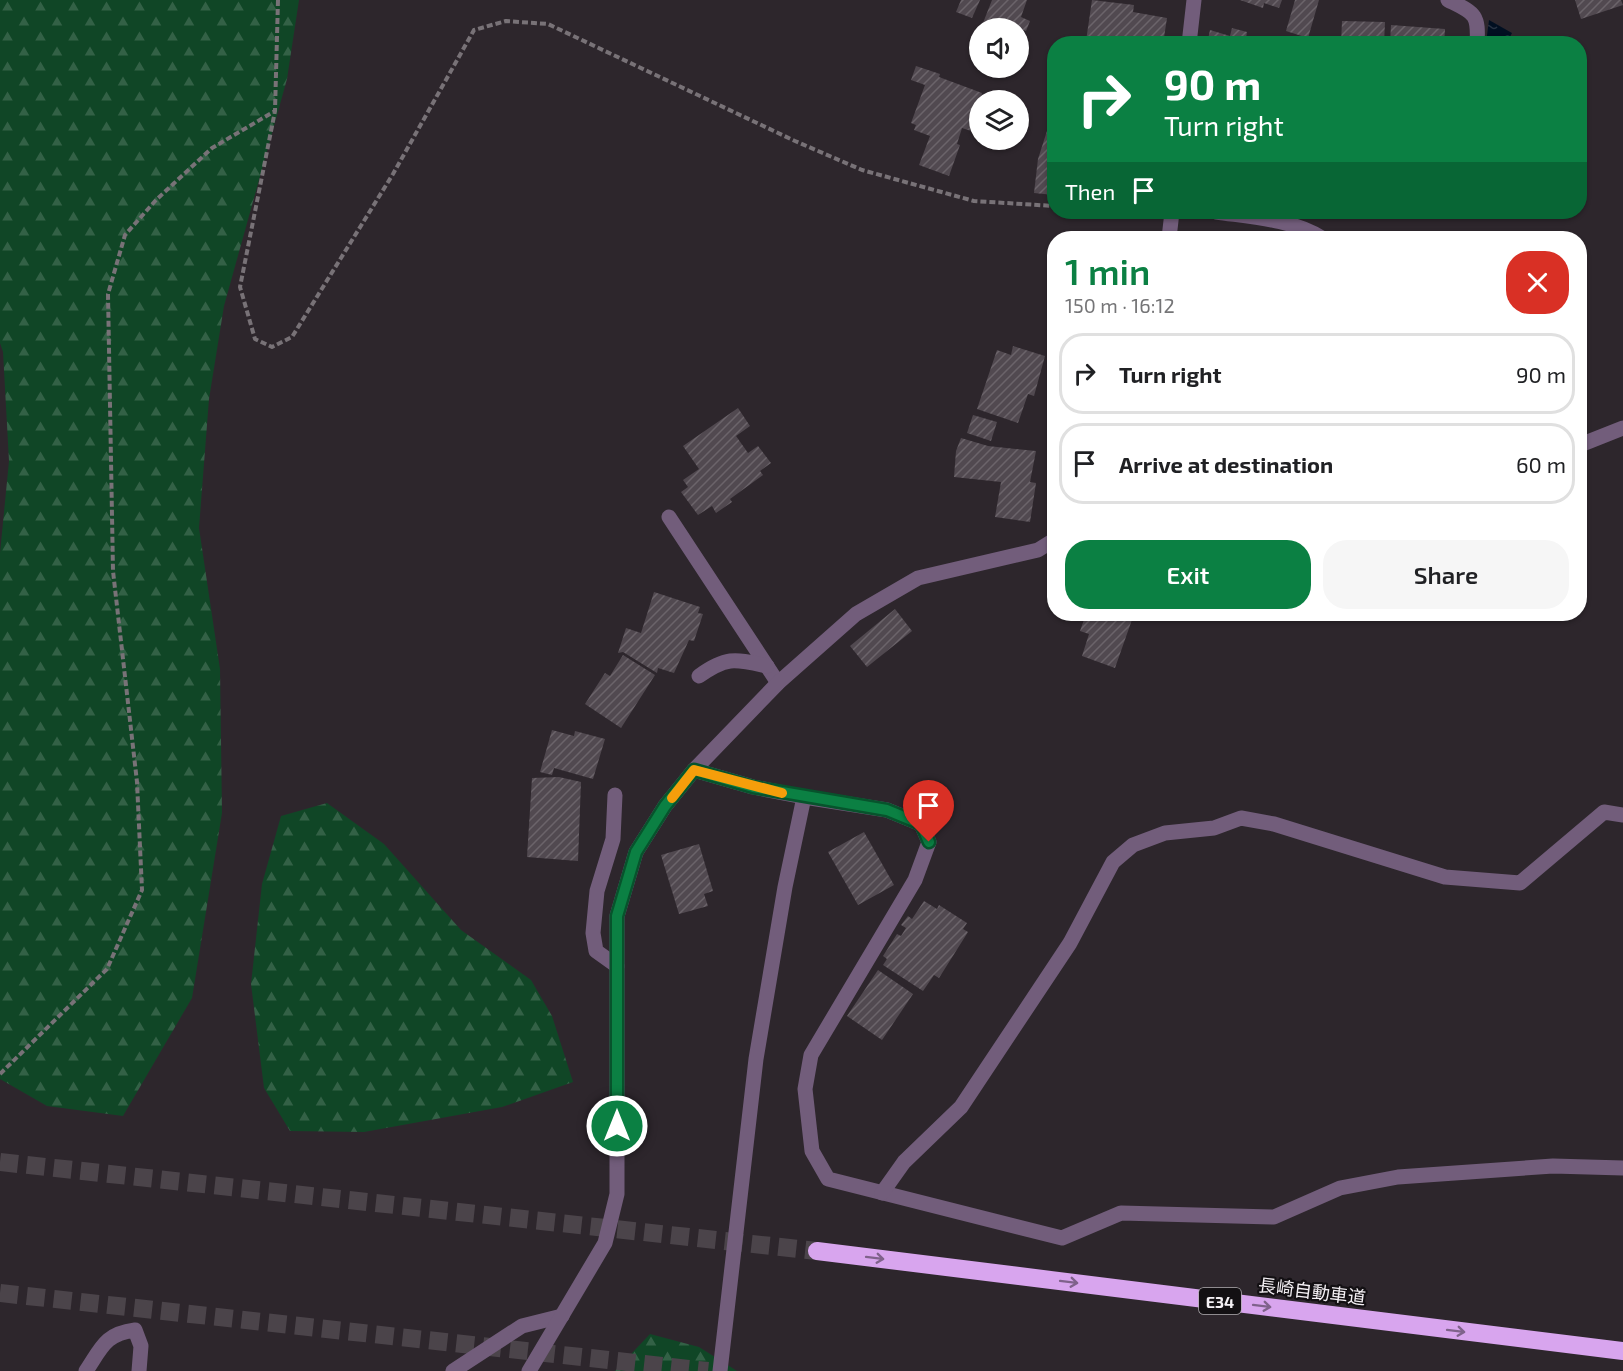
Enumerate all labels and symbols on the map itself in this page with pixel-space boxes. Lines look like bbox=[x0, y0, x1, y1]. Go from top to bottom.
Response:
pin bbox=[903, 780, 954, 842]
position arrow bbox=[585, 1094, 649, 1158]
one-way arrow bbox=[865, 1253, 885, 1264]
street label: 長崎自動車道 bbox=[1257, 1274, 1367, 1308]
one-way arrow bbox=[1058, 1277, 1078, 1288]
road number: E34 bbox=[1199, 1288, 1241, 1314]
one-way arrow bbox=[1252, 1301, 1272, 1312]
one-way arrow bbox=[1445, 1325, 1465, 1336]

